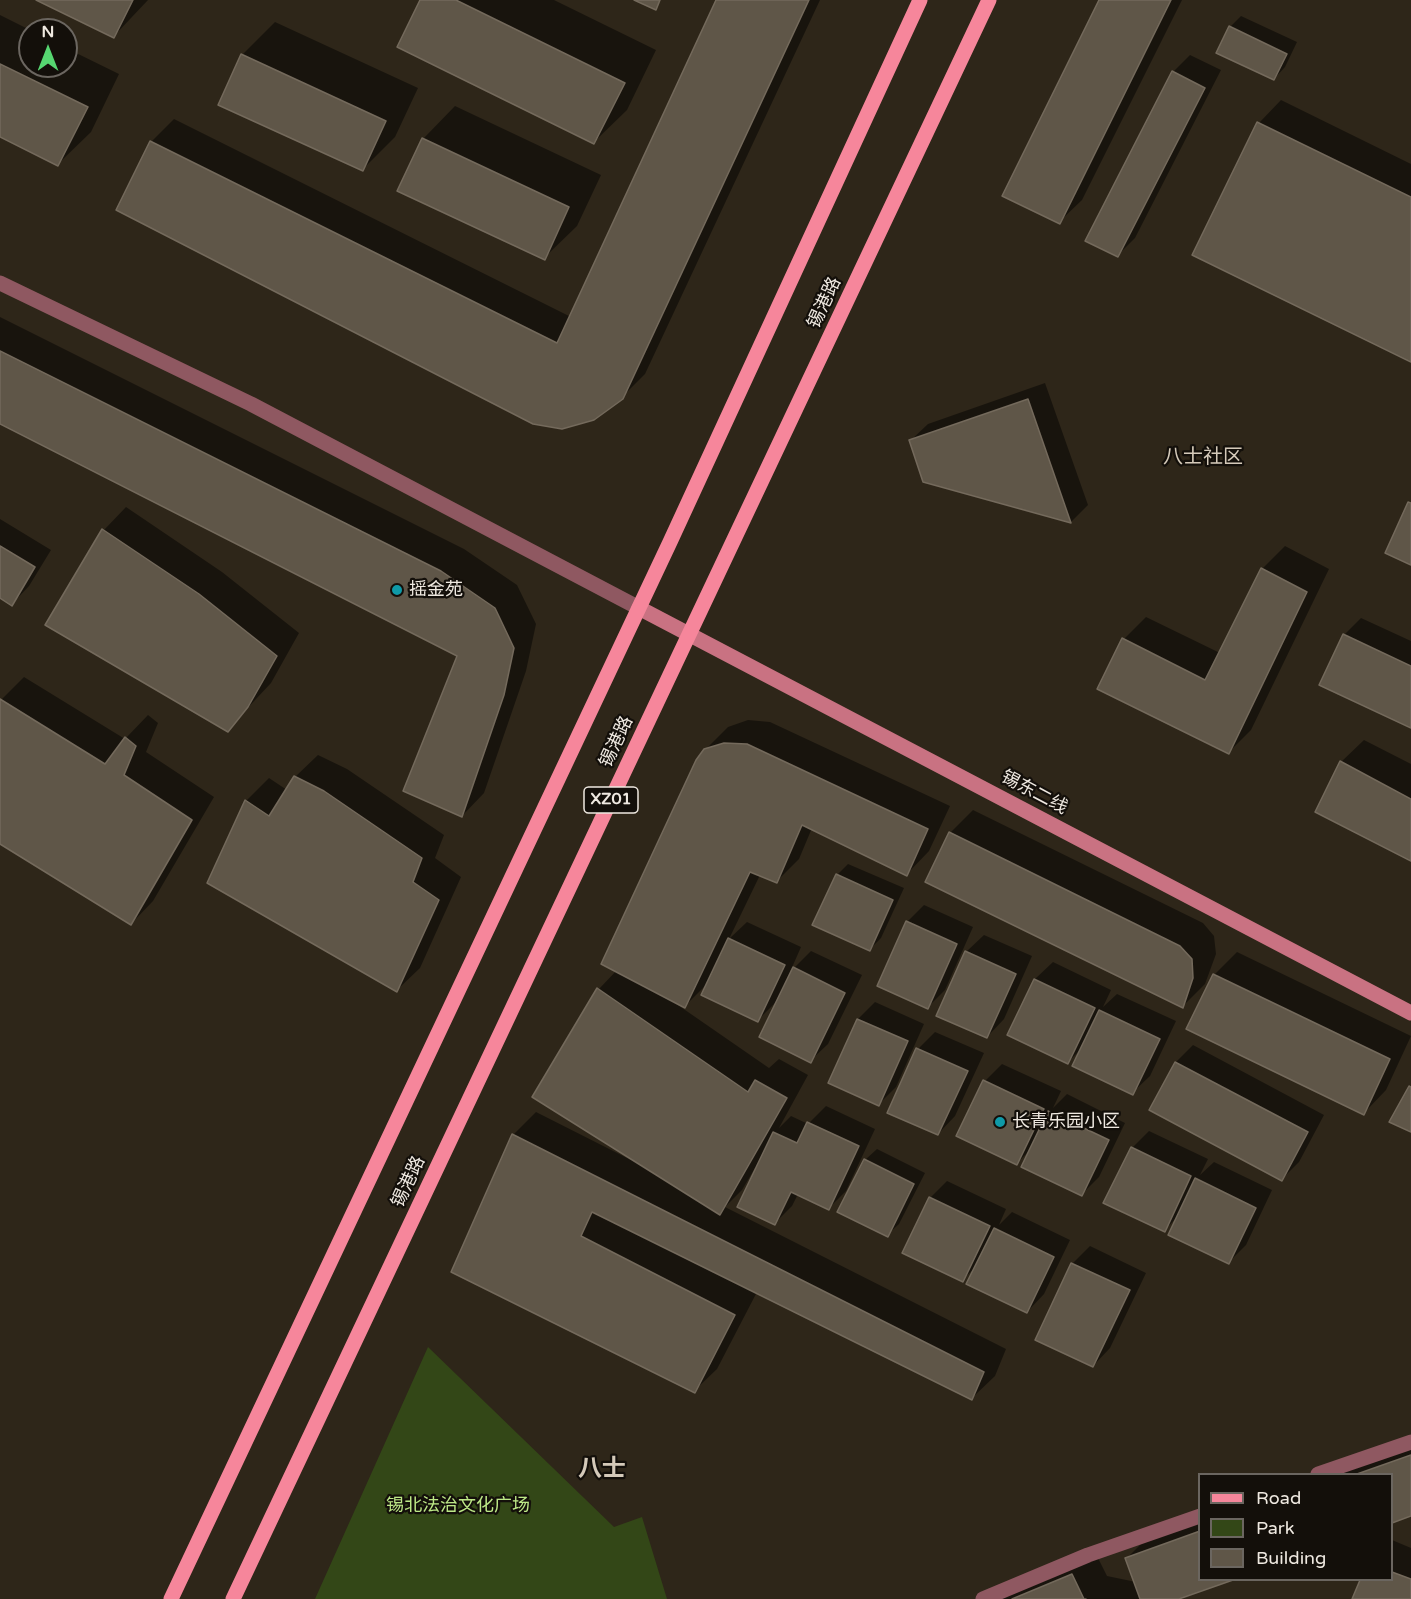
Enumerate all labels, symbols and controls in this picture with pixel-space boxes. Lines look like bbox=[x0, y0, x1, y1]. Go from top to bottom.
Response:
north arrow bbox=[18, 18, 78, 78]
text: N bbox=[42, 22, 54, 42]
street label: 锡港路 bbox=[804, 274, 846, 332]
district label: 八士社区 bbox=[1163, 446, 1243, 470]
place label: 摇金苑 bbox=[409, 579, 463, 601]
marker: 摇金苑 bbox=[390, 583, 404, 597]
street label: 锡港路 bbox=[596, 713, 638, 771]
street label: 锡东二线 bbox=[997, 767, 1071, 819]
road number: XZ01 bbox=[584, 787, 638, 813]
place label: 长青乐园小区 bbox=[1012, 1111, 1120, 1133]
marker: 长青乐园小区 bbox=[993, 1115, 1007, 1129]
street label: 锡港路 bbox=[388, 1153, 430, 1211]
district label: 八士 bbox=[578, 1456, 626, 1484]
legend bbox=[1198, 1473, 1393, 1581]
text: Road bbox=[1256, 1487, 1301, 1509]
park label: 锡北法治文化广场 bbox=[386, 1495, 530, 1517]
text: Park bbox=[1256, 1517, 1294, 1539]
text: Building bbox=[1256, 1547, 1326, 1569]

